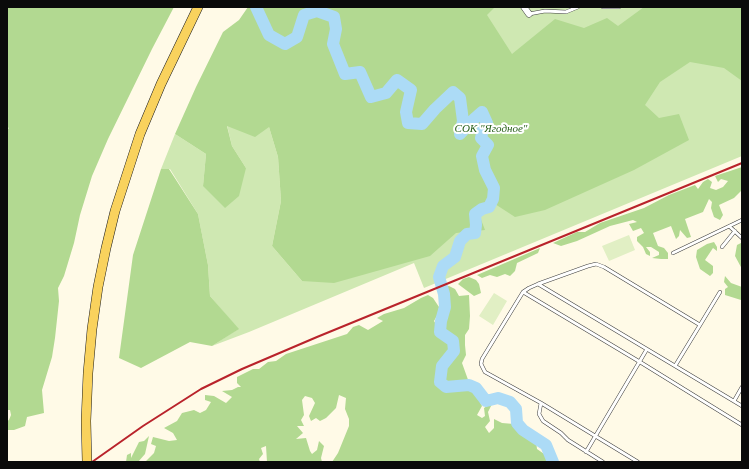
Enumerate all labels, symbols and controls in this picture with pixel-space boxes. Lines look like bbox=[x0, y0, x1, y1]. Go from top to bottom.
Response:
park label: СОК "Ягодное" bbox=[455, 122, 527, 136]

